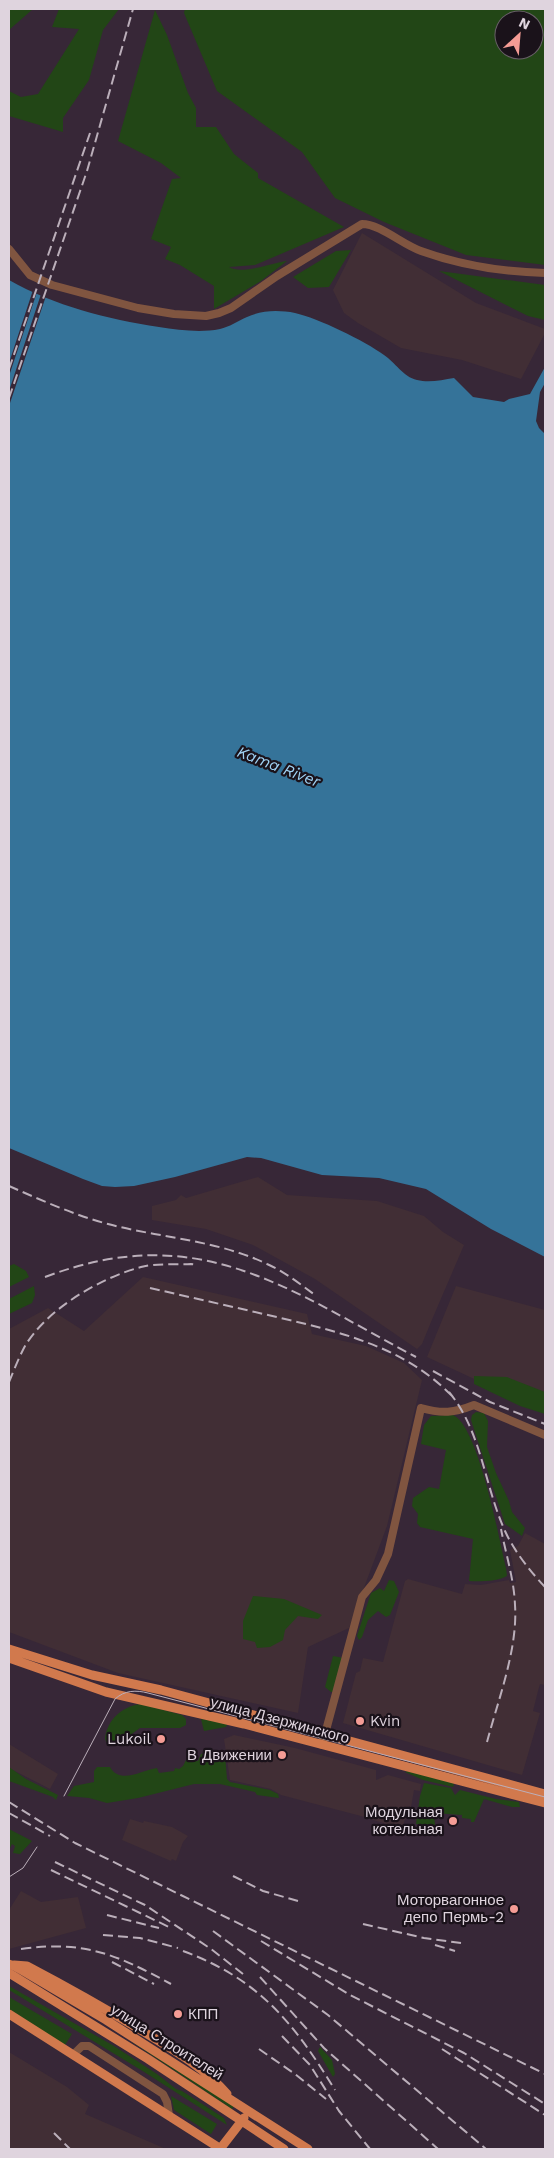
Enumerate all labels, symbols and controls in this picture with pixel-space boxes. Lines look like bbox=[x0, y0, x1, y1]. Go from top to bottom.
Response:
north arrow bbox=[494, 10, 544, 60]
text: N bbox=[517, 14, 533, 33]
water label: Kama River bbox=[235, 742, 324, 791]
street label: улица Дзержинского bbox=[209, 1693, 351, 1747]
place label: Kvin bbox=[370, 1712, 400, 1730]
marker: Kvin bbox=[354, 1715, 366, 1727]
place label: Lukoil bbox=[107, 1730, 151, 1748]
marker: Lukoil bbox=[155, 1733, 167, 1745]
place label: В Движении bbox=[187, 1746, 272, 1764]
marker: В Движении bbox=[276, 1749, 288, 1761]
place label: Модульная котельная bbox=[365, 1803, 443, 1838]
marker: Модульная котельная bbox=[447, 1815, 459, 1827]
place label: Моторвагонное депо Пермь-2 bbox=[397, 1891, 504, 1926]
marker: Моторвагонное депо Пермь-2 bbox=[508, 1903, 520, 1915]
street label: улица Строителей bbox=[107, 2000, 227, 2084]
place label: КПП bbox=[188, 2005, 218, 2023]
marker: КПП bbox=[172, 2008, 184, 2020]

